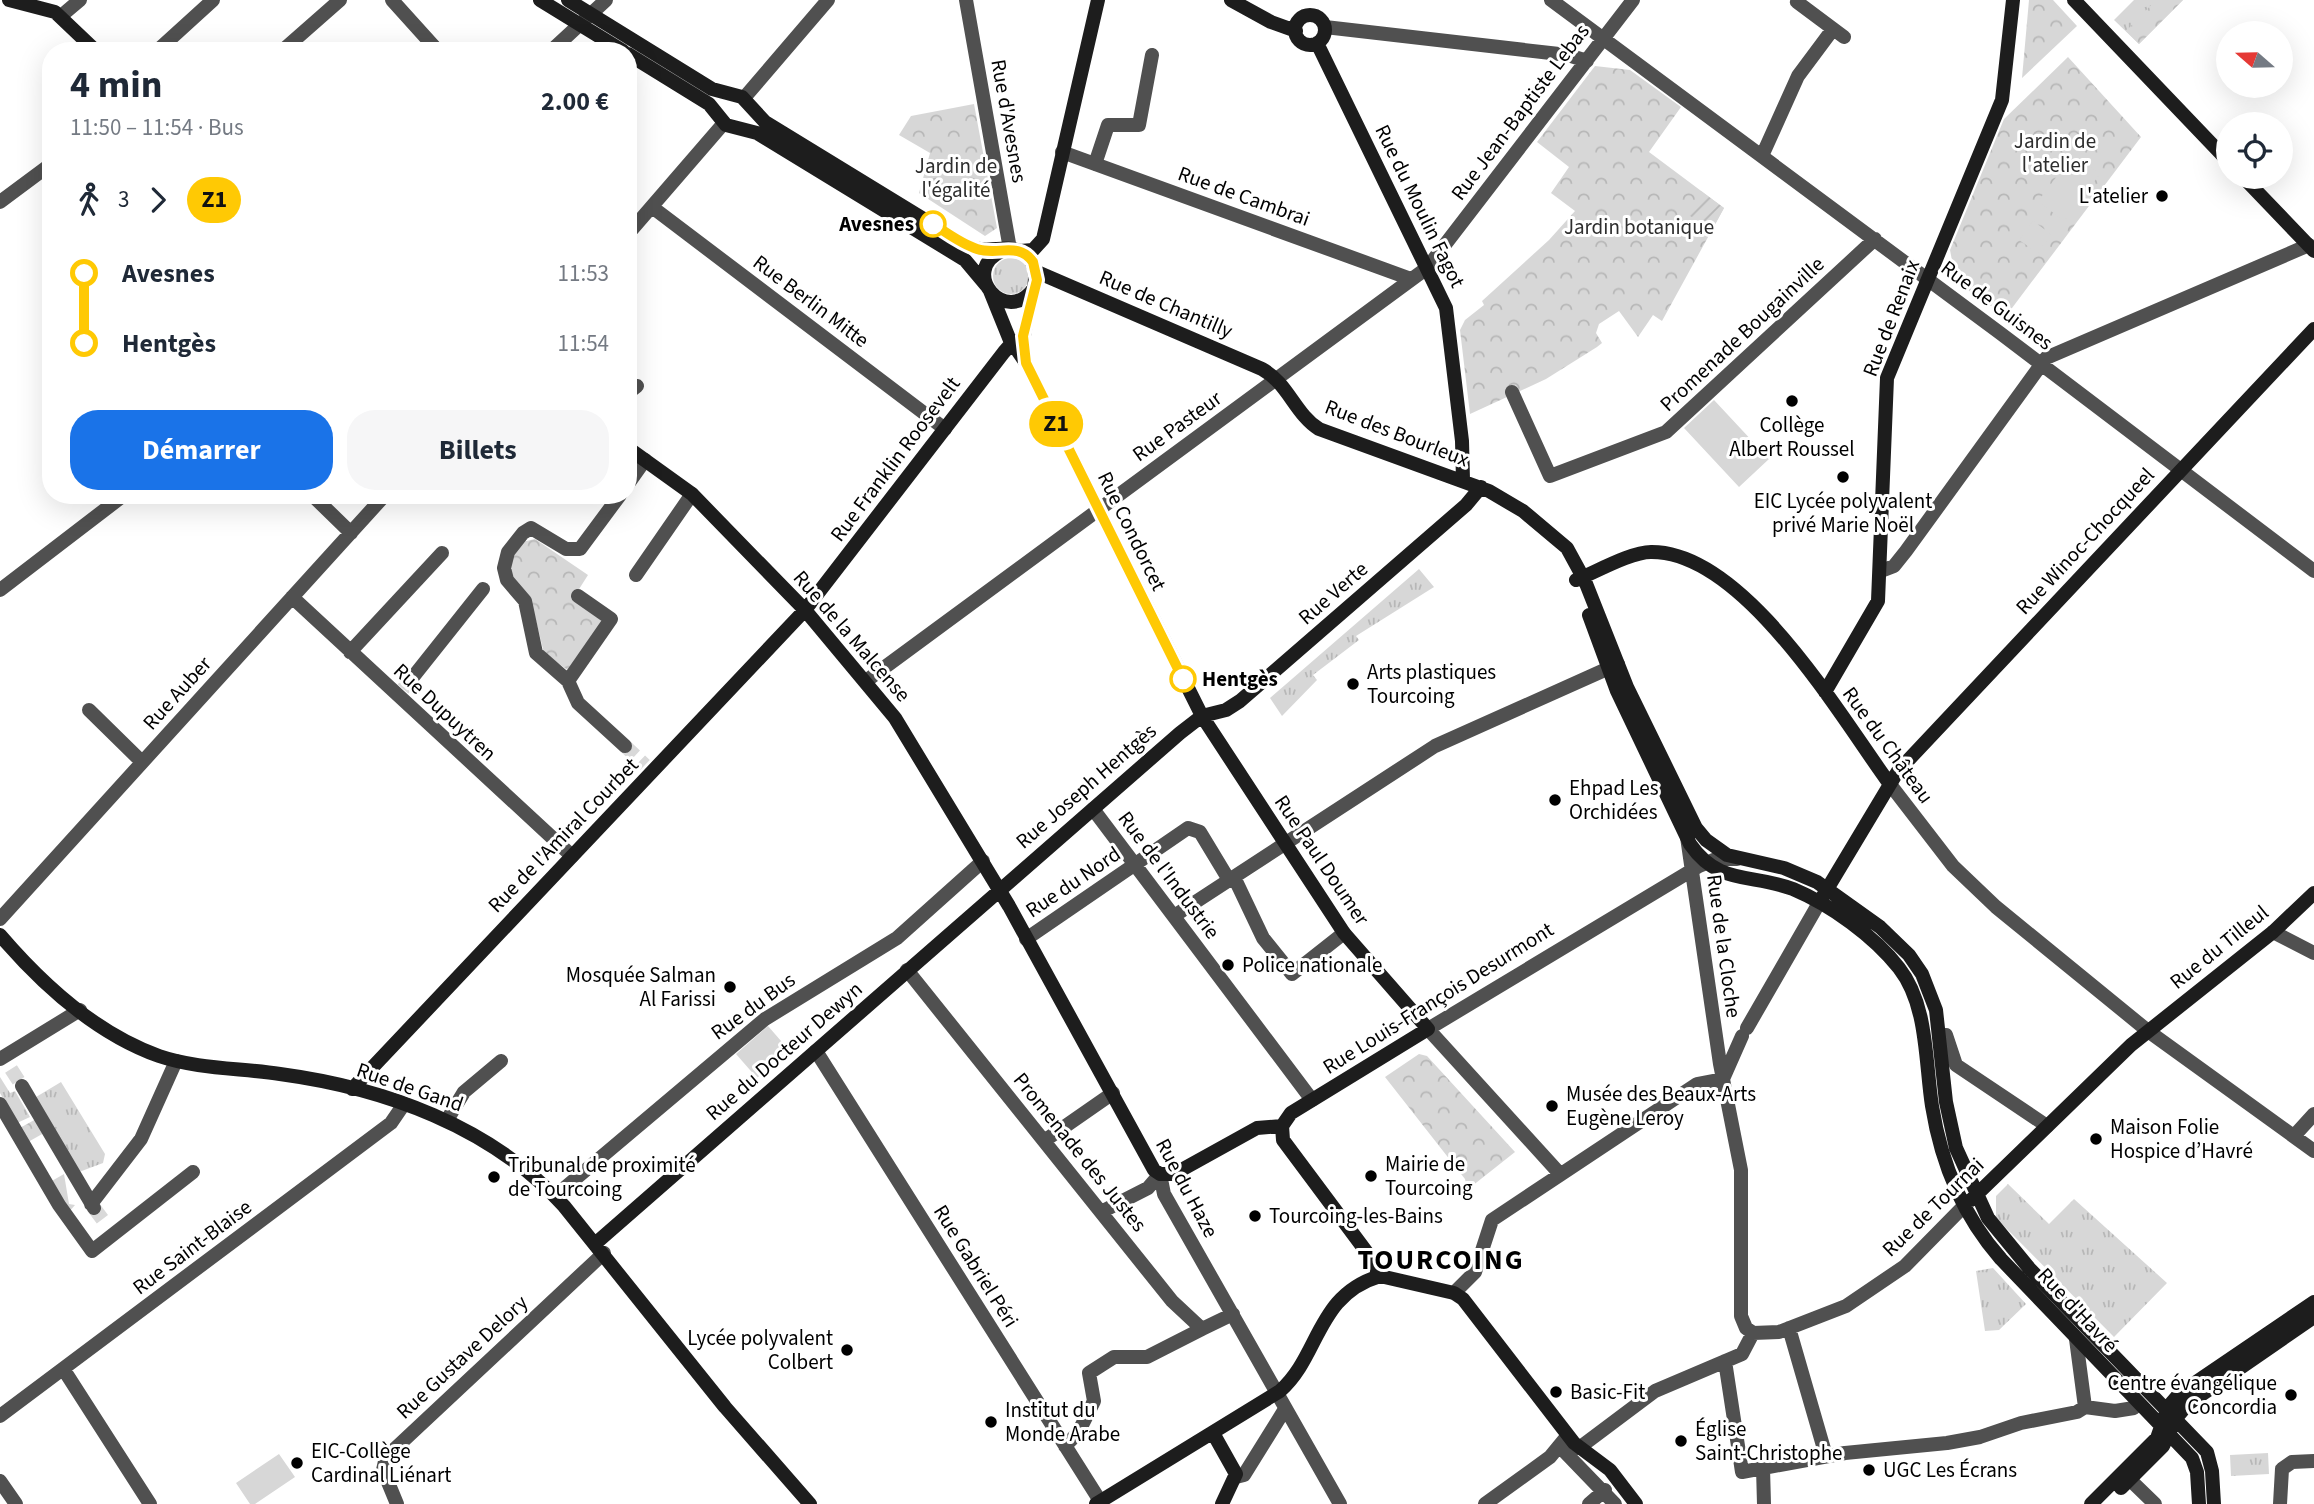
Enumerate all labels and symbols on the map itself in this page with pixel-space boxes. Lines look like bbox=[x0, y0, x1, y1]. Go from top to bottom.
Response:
street label: Rue Jean-Baptiste Lebas bbox=[1444, 17, 1597, 207]
north arrow bbox=[2216, 21, 2292, 98]
street label: Rue d'Avesnes bbox=[983, 57, 1035, 185]
street label: Rue du Moulin Fagot bbox=[1367, 119, 1473, 293]
park label: Jardin de l'atelier bbox=[2014, 126, 2096, 180]
park label: Jardin de l'égalité bbox=[915, 151, 997, 205]
street label: Rue de Cambrai bbox=[1174, 158, 1314, 234]
place label: L'atelier bbox=[2079, 181, 2149, 211]
marker: L'atelier bbox=[2154, 188, 2170, 204]
place label: Avesnes bbox=[838, 209, 914, 239]
marker: Avesnes bbox=[920, 211, 946, 237]
park label: Jardin botanique bbox=[1564, 212, 1714, 242]
street label: Rue Berlin Mitte bbox=[747, 247, 875, 355]
street label: Promenade Bougainville bbox=[1653, 250, 1831, 418]
street label: Rue de Guisnes bbox=[1935, 253, 2059, 357]
street label: Rue de Renaix bbox=[1855, 255, 1927, 381]
street label: Rue de Chantilly bbox=[1095, 262, 1238, 346]
street label: Rue Franklin Roosevelt bbox=[823, 370, 967, 548]
street label: Rue Pasteur bbox=[1126, 383, 1228, 469]
street label: Rue des Bourleux bbox=[1321, 392, 1474, 474]
marker: Collège Albert Roussel bbox=[1784, 393, 1800, 409]
line badge: Z1 bbox=[1024, 401, 1088, 447]
place label: Collège Albert Roussel bbox=[1729, 410, 1855, 464]
street label: Rue Winoc-Chocqueel bbox=[2009, 461, 2161, 621]
street label: Rue Condorcet bbox=[1090, 466, 1174, 596]
marker: EIC Lycée polyvalent privé Marie Noël bbox=[1835, 469, 1851, 485]
place label: EIC Lycée polyvalent privé Marie Noël bbox=[1754, 486, 1932, 540]
street label: Rue Verte bbox=[1292, 554, 1374, 632]
street label: Rue de la Malcense bbox=[786, 564, 918, 708]
street label: Rue Auber bbox=[136, 649, 219, 736]
street label: Rue Dupuytren bbox=[387, 656, 503, 768]
place label: Arts plastiques Tourcoing bbox=[1367, 657, 1496, 711]
place label: Hentgès bbox=[1202, 664, 1278, 694]
marker: Hentgès bbox=[1170, 666, 1196, 692]
marker: Arts plastiques Tourcoing bbox=[1345, 676, 1361, 692]
street label: Rue du Château bbox=[1835, 680, 1941, 810]
street label: Rue Joseph Hentgès bbox=[1009, 716, 1163, 856]
street label: Rue de l'Amiral Courbet bbox=[481, 751, 645, 919]
place label: Ehpad Les Orchidées bbox=[1569, 773, 1659, 827]
street label: Rue Paul Doumer bbox=[1267, 789, 1377, 932]
marker: Ehpad Les Orchidées bbox=[1547, 792, 1563, 808]
street label: Rue de l'Industrie bbox=[1111, 805, 1227, 945]
street label: Rue du Nord bbox=[1019, 839, 1127, 925]
street label: Rue de la Cloche bbox=[1699, 872, 1749, 1020]
street label: Rue du Tilleul bbox=[2163, 898, 2275, 996]
street label: Rue Louis-François Desurmont bbox=[1317, 914, 1559, 1082]
place label: Police nationale bbox=[1242, 950, 1382, 980]
marker: Police nationale bbox=[1220, 957, 1236, 973]
place label: Mosquée Salman Al Farissi bbox=[566, 960, 716, 1014]
street label: Rue du Bus bbox=[705, 965, 802, 1047]
street label: Rue du Docteur Dewyn bbox=[699, 974, 869, 1128]
marker: Mosquée Salman Al Farissi bbox=[722, 979, 738, 995]
street label: Rue de Gand bbox=[353, 1055, 467, 1119]
street label: Promenade des Justes bbox=[1006, 1066, 1154, 1238]
place label: Musée des Beaux-Arts Eugène Leroy bbox=[1566, 1079, 1756, 1133]
marker: Musée des Beaux-Arts Eugène Leroy bbox=[1544, 1098, 1560, 1114]
place label: Maison Folie Hospice d’Havré bbox=[2110, 1112, 2253, 1166]
marker: Maison Folie Hospice d’Havré bbox=[2088, 1131, 2104, 1147]
street label: Rue du Haze bbox=[1148, 1133, 1226, 1243]
place label: Mairie de Tourcoing bbox=[1385, 1149, 1473, 1203]
place label: Tribunal de proximité de Tourcoing bbox=[508, 1150, 696, 1204]
street label: Rue de Tournai bbox=[1875, 1151, 1991, 1263]
marker: Mairie de Tourcoing bbox=[1363, 1168, 1379, 1184]
marker: Tribunal de proximité de Tourcoing bbox=[486, 1169, 502, 1185]
street label: Rue Saint-Blaise bbox=[126, 1192, 258, 1302]
street label: Rue Gabriel Péri bbox=[926, 1199, 1026, 1333]
place label: Tourcoing-les-Bains bbox=[1269, 1201, 1443, 1231]
marker: Tourcoing-les-Bains bbox=[1247, 1208, 1263, 1224]
district label: TOURCOING bbox=[1357, 1240, 1525, 1280]
street label: Rue d'Havré bbox=[2031, 1261, 2125, 1359]
street label: Rue Gustave Delory bbox=[390, 1288, 535, 1426]
place label: Lycée polyvalent Colbert bbox=[687, 1323, 833, 1377]
marker: Lycée polyvalent Colbert bbox=[839, 1342, 855, 1358]
place label: Centre évangélique Concordia bbox=[2108, 1368, 2277, 1422]
place label: Basic-Fit bbox=[1570, 1377, 1645, 1407]
marker: Basic-Fit bbox=[1548, 1384, 1564, 1400]
marker: Centre évangélique Concordia bbox=[2283, 1387, 2299, 1403]
place label: Institut du Monde Arabe bbox=[1005, 1395, 1120, 1449]
marker: Institut du Monde Arabe bbox=[983, 1414, 999, 1430]
place label: Église Saint-Christophe bbox=[1695, 1414, 1842, 1468]
marker: Église Saint-Christophe bbox=[1673, 1433, 1689, 1449]
place label: EIC-Collège Cardinal Liénart bbox=[311, 1436, 451, 1490]
marker: EIC-Collège Cardinal Liénart bbox=[289, 1455, 305, 1471]
place label: UGC Les Écrans bbox=[1883, 1455, 2017, 1485]
marker: UGC Les Écrans bbox=[1861, 1462, 1877, 1478]

